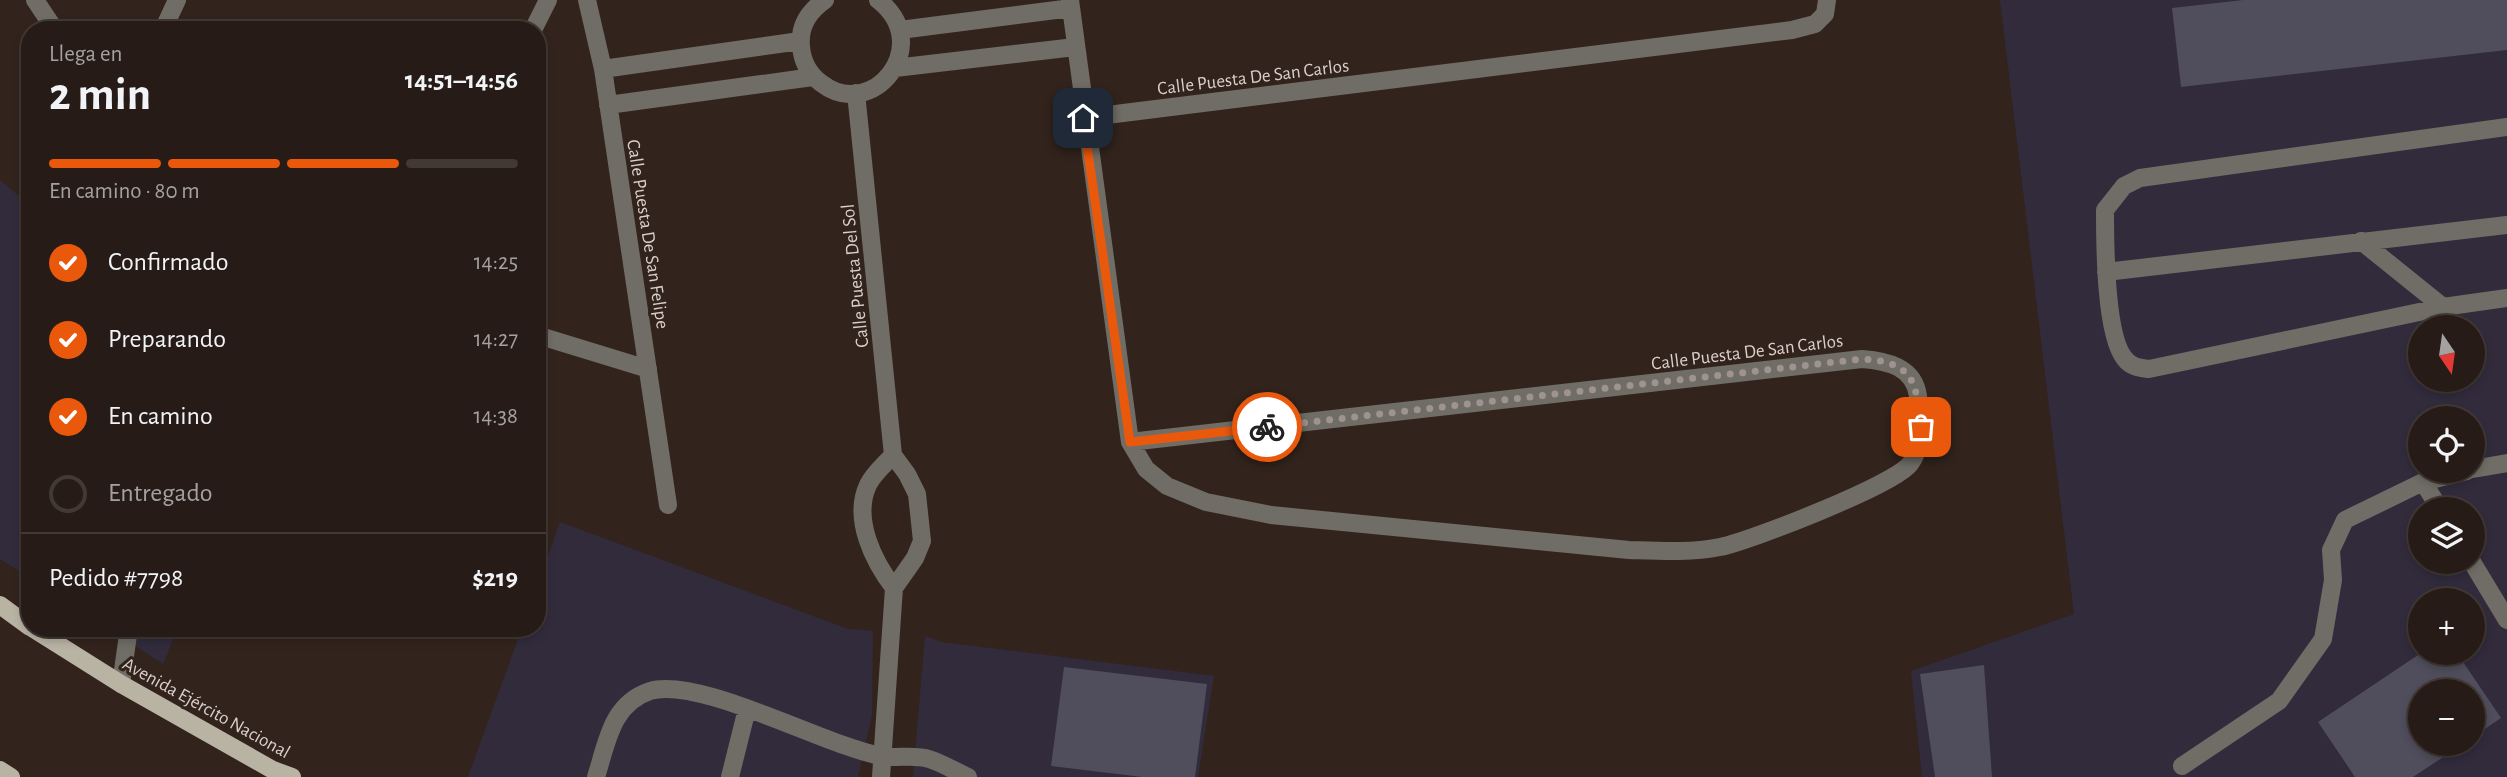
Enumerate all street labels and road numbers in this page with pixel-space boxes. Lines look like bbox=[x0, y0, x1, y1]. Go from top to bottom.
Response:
street label: Calle Puesta De San Carlos bbox=[1156, 56, 1350, 99]
street label: Calle Puesta De San Felipe bbox=[623, 138, 672, 330]
street label: Calle Puesta Del Sol bbox=[838, 203, 872, 349]
street label: Calle Puesta De San Carlos bbox=[1650, 331, 1844, 374]
street label: Avenida Ejército Nacional bbox=[119, 654, 293, 762]

